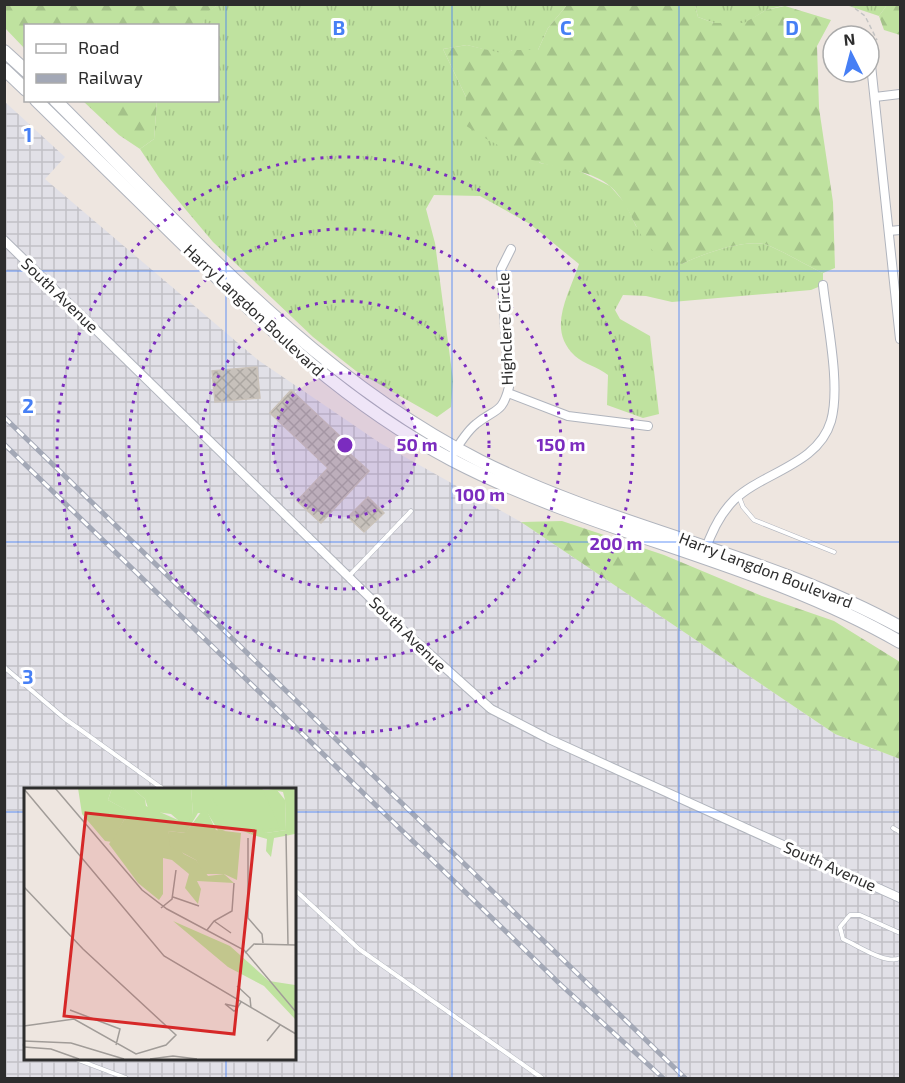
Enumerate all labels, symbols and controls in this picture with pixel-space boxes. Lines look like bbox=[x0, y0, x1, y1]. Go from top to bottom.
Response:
text: B bbox=[333, 15, 345, 39]
text: C bbox=[560, 15, 572, 39]
text: D bbox=[785, 15, 799, 39]
legend bbox=[24, 24, 219, 102]
north arrow bbox=[821, 24, 881, 84]
text: N bbox=[843, 29, 856, 49]
text: Road bbox=[78, 36, 119, 58]
text: Railway bbox=[78, 66, 143, 88]
text: 1 bbox=[24, 122, 32, 146]
street label: Harry Langdon Boulevard bbox=[180, 240, 328, 379]
street label: South Avenue bbox=[18, 253, 103, 336]
street label: Highclere Circle bbox=[493, 272, 516, 386]
text: 2 bbox=[22, 393, 34, 417]
text: 50 m bbox=[396, 433, 438, 455]
text: 150 m bbox=[537, 433, 585, 455]
centre of rings bbox=[335, 435, 355, 455]
text: 100 m bbox=[455, 483, 505, 505]
street label: Harry Langdon Boulevard bbox=[677, 528, 856, 611]
text: 200 m bbox=[590, 532, 642, 554]
street label: South Avenue bbox=[366, 592, 451, 675]
text: 3 bbox=[22, 664, 34, 688]
inset map bbox=[24, 788, 296, 1059]
street label: South Avenue bbox=[781, 837, 879, 894]

